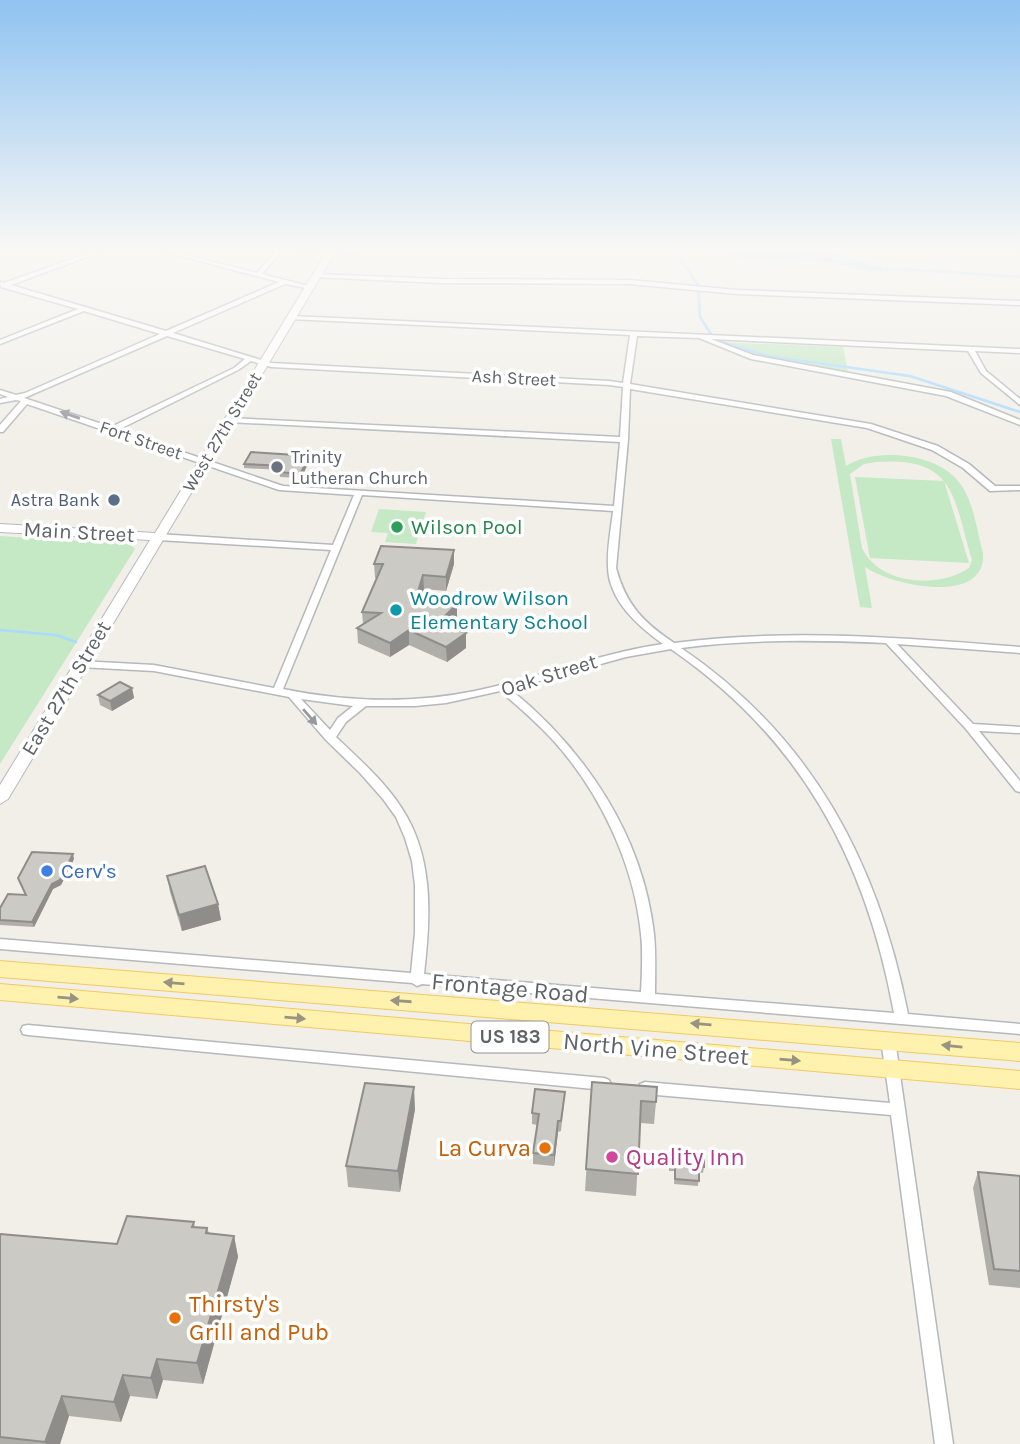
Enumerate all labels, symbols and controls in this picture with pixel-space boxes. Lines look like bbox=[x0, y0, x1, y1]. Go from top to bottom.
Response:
street label: Ash Street bbox=[471, 365, 557, 391]
street label: West 27th Street bbox=[178, 368, 266, 496]
one-way arrow bbox=[59, 409, 80, 420]
street label: Fort Street bbox=[97, 416, 185, 464]
place label: Trinity Lutheran Church bbox=[291, 446, 428, 489]
marker: Trinity Lutheran Church bbox=[269, 459, 285, 475]
place label: Astra Bank bbox=[11, 489, 100, 511]
marker: Astra Bank bbox=[106, 492, 122, 508]
place label: Wilson Pool bbox=[411, 515, 523, 539]
street label: Main Street bbox=[23, 517, 135, 547]
marker: Wilson Pool bbox=[389, 519, 405, 535]
place label: Woodrow Wilson Elementary School bbox=[410, 586, 588, 634]
marker: Woodrow Wilson Elementary School bbox=[388, 602, 404, 618]
street label: East 27th Street bbox=[16, 616, 116, 760]
street label: Oak Street bbox=[498, 649, 600, 701]
one-way arrow bbox=[302, 708, 317, 725]
place label: Cerv's bbox=[61, 859, 117, 883]
marker: Cerv's bbox=[39, 863, 55, 879]
street label: Frontage Road bbox=[430, 967, 590, 1009]
one-way arrow bbox=[163, 977, 185, 988]
one-way arrow bbox=[57, 993, 79, 1004]
one-way arrow bbox=[390, 995, 412, 1006]
one-way arrow bbox=[284, 1013, 306, 1024]
one-way arrow bbox=[690, 1018, 712, 1029]
road number: US 183 bbox=[472, 1021, 548, 1052]
street label: North Vine Street bbox=[562, 1027, 750, 1071]
one-way arrow bbox=[941, 1040, 963, 1051]
one-way arrow bbox=[779, 1055, 801, 1066]
place label: La Curva bbox=[438, 1134, 531, 1162]
marker: La Curva bbox=[537, 1140, 553, 1156]
place label: Quality Inn bbox=[626, 1143, 745, 1171]
marker: Quality Inn bbox=[604, 1149, 620, 1165]
place label: Thirsty's Grill and Pub bbox=[189, 1290, 329, 1346]
marker: Thirsty's Grill and Pub bbox=[167, 1310, 183, 1326]

